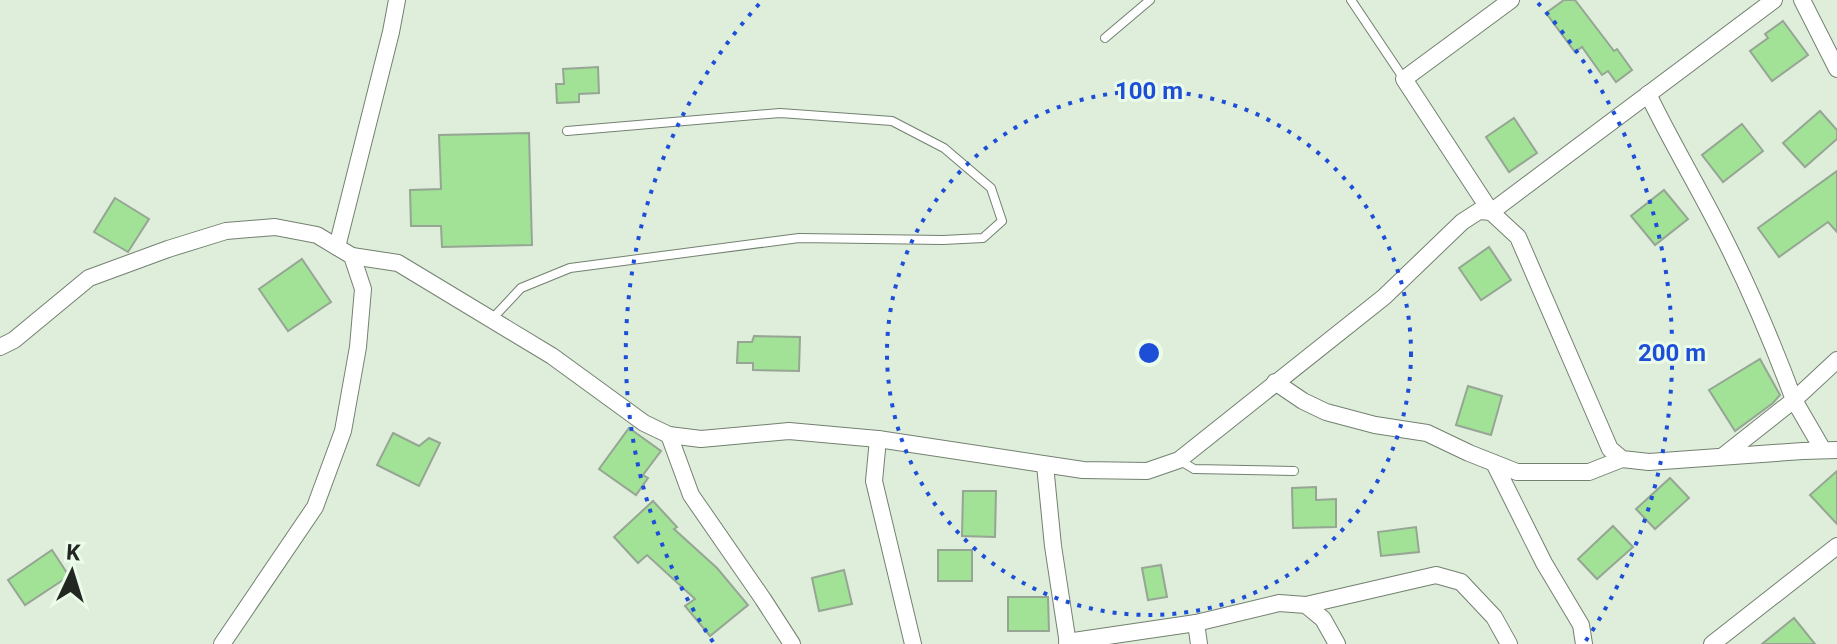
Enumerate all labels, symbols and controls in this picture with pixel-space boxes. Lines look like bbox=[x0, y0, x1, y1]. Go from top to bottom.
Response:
text: 100 m bbox=[1115, 77, 1183, 105]
centre of rings bbox=[1135, 339, 1163, 367]
text: 200 m bbox=[1638, 339, 1706, 367]
north arrow bbox=[32, 532, 112, 612]
text: K bbox=[66, 540, 82, 566]

